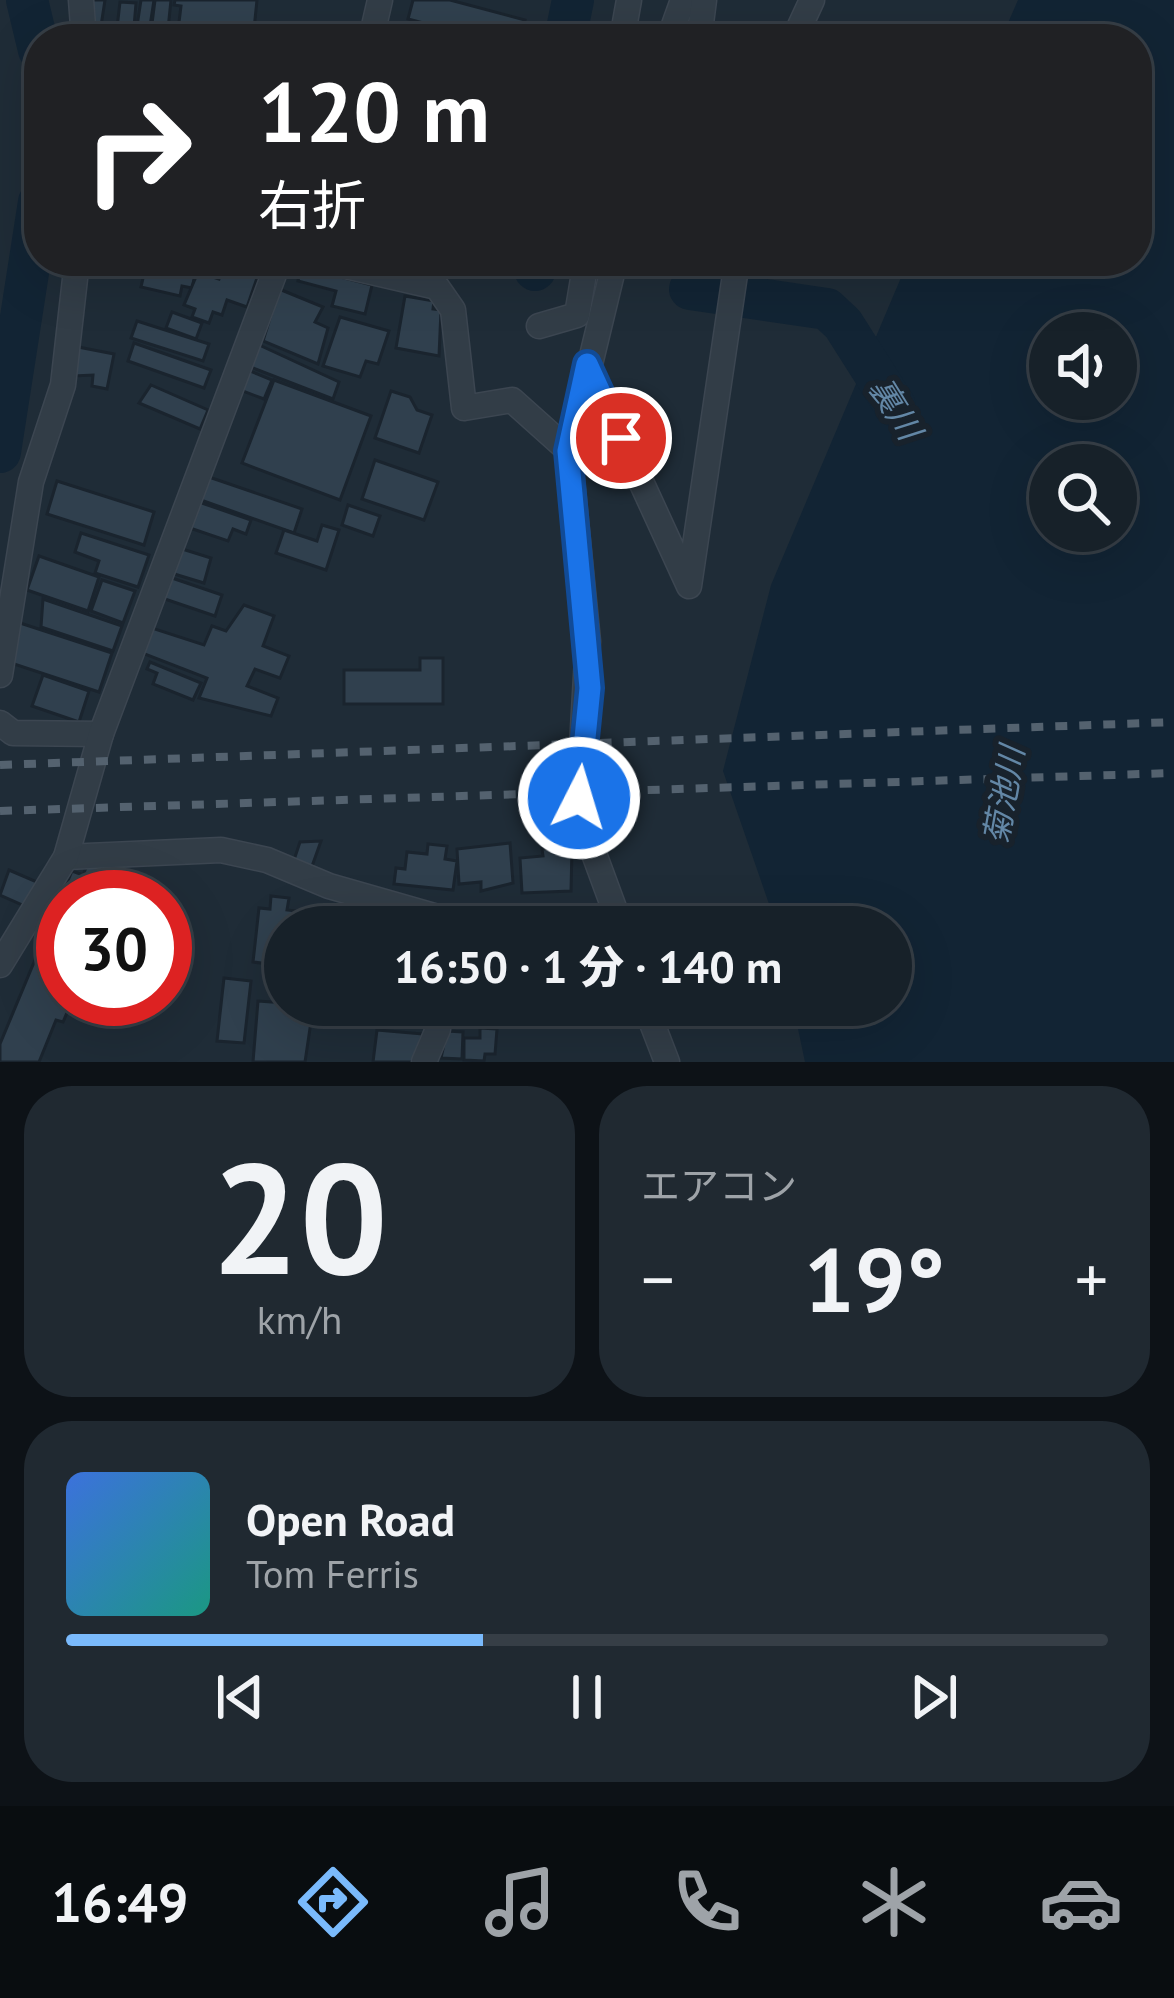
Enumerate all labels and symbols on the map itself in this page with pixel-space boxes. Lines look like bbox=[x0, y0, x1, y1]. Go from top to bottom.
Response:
water label: 裏川 bbox=[860, 369, 933, 450]
pin bbox=[570, 387, 672, 489]
position arrow bbox=[516, 735, 642, 861]
water label: 菊池川 bbox=[973, 740, 1033, 847]
speed limit sign: 30 bbox=[36, 870, 192, 1026]

